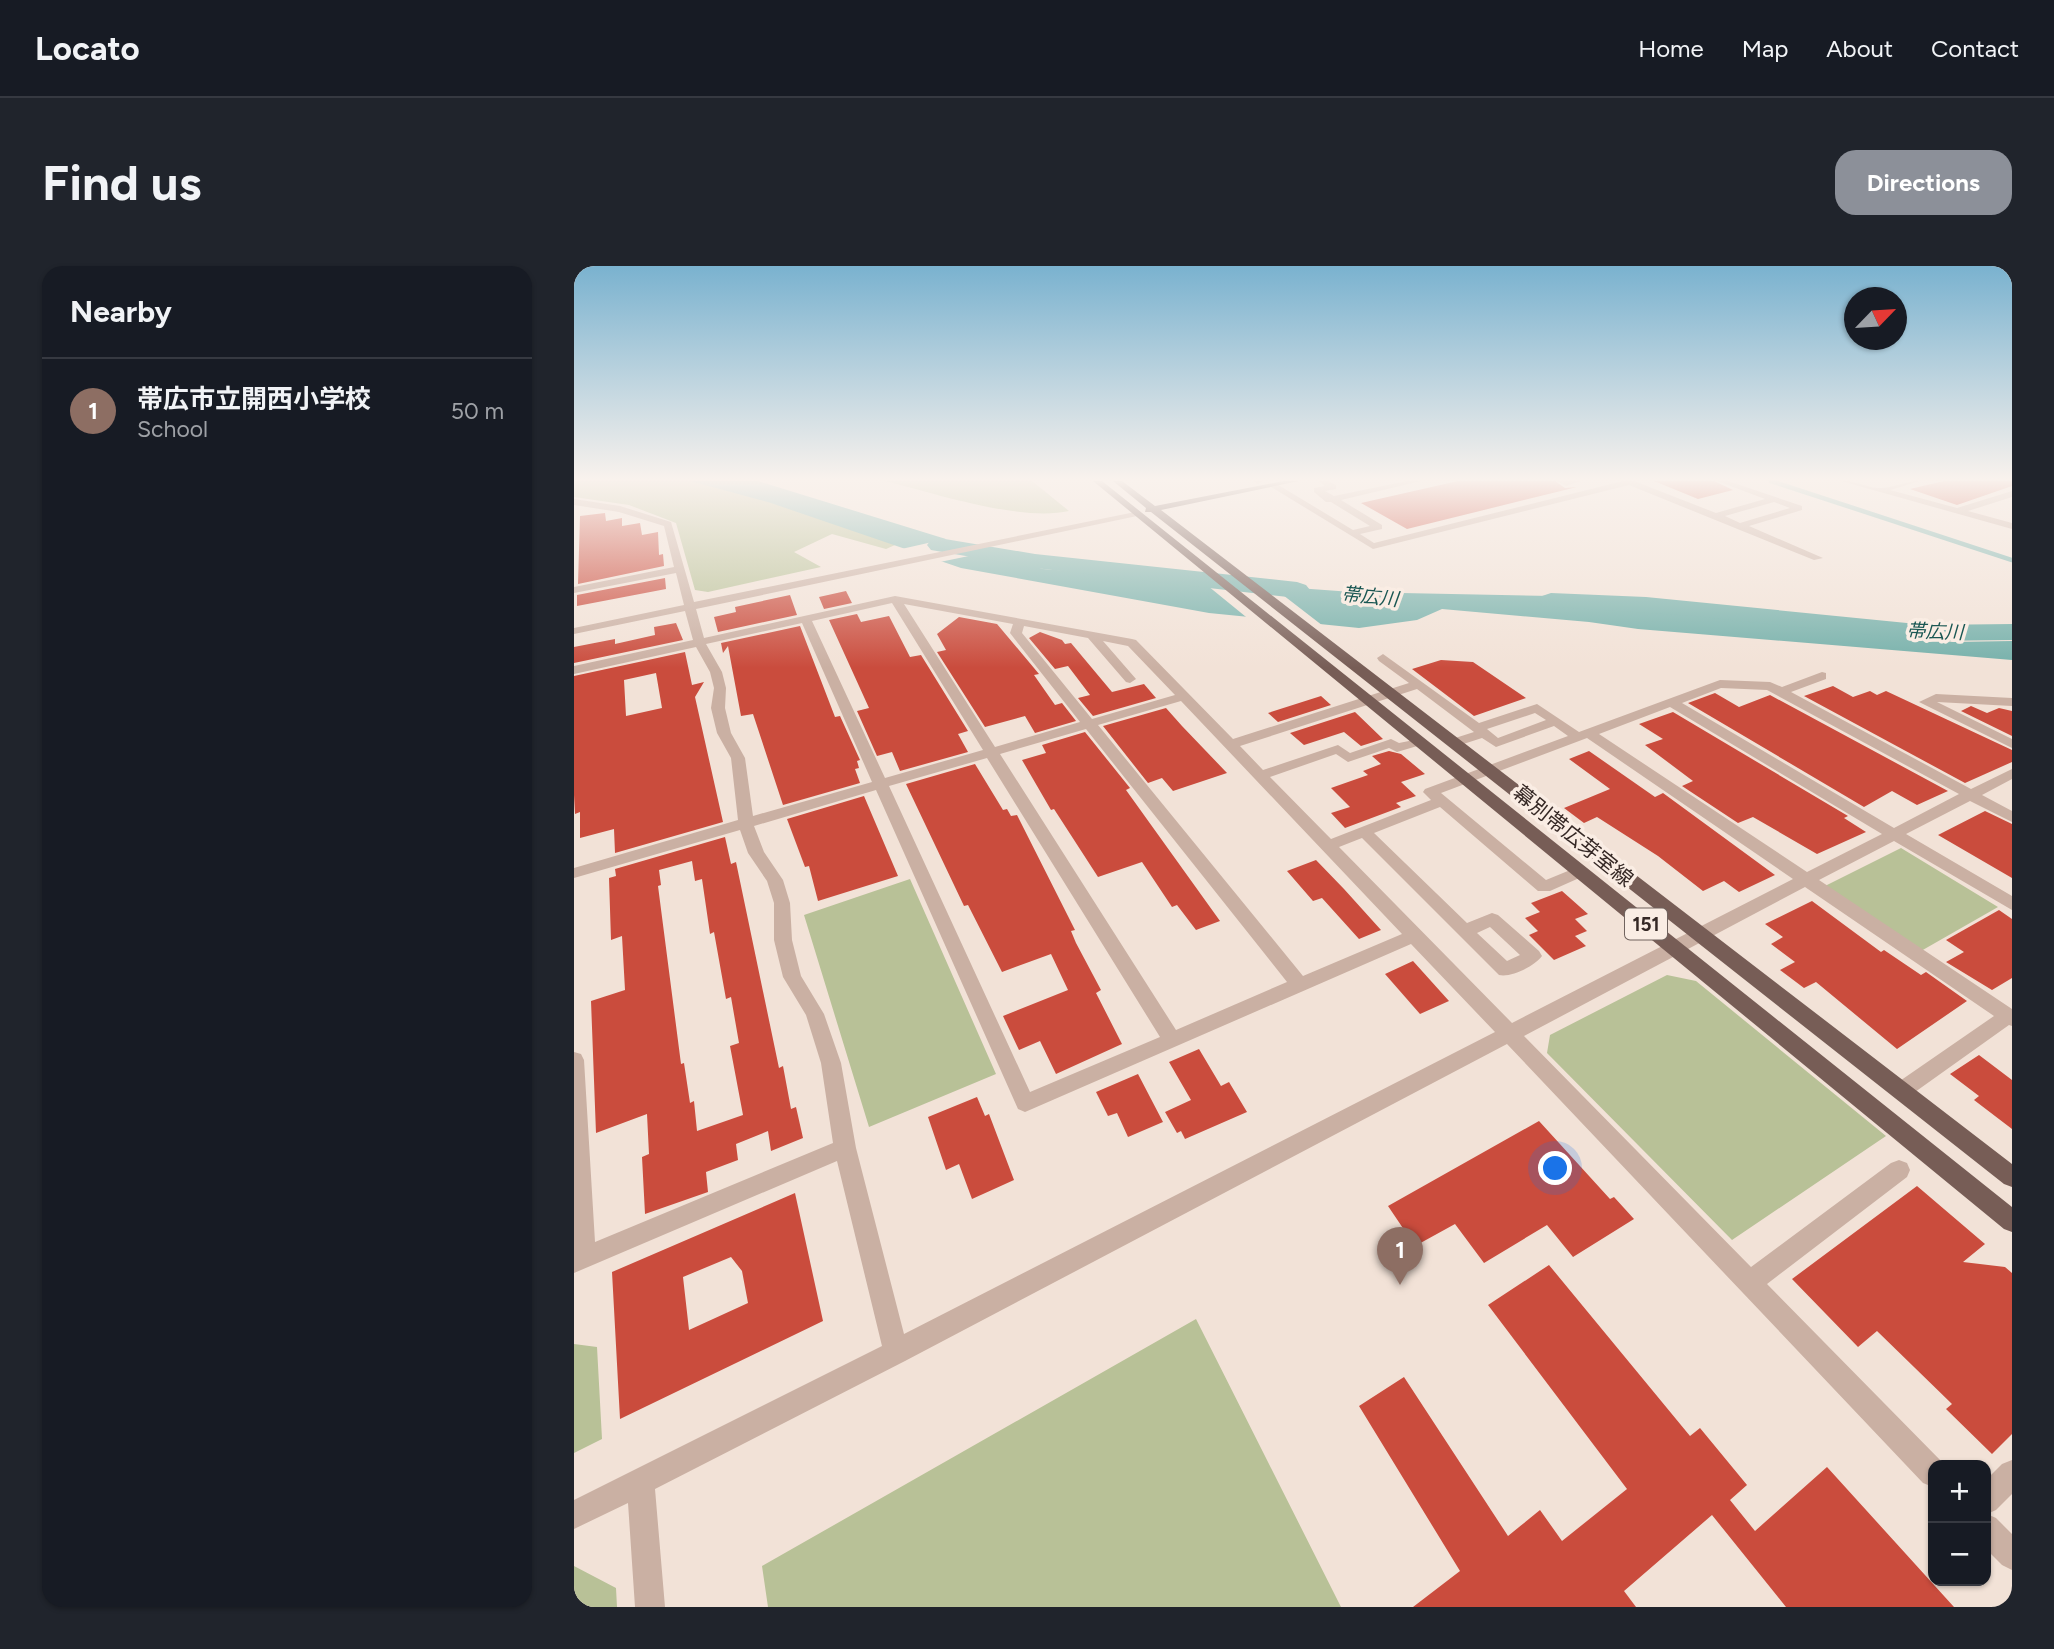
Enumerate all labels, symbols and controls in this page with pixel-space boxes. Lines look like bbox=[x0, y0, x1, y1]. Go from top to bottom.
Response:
text: Locato bbox=[35, 29, 140, 68]
text: Home bbox=[1638, 34, 1704, 63]
text: Map bbox=[1742, 34, 1788, 63]
text: About bbox=[1826, 34, 1893, 63]
text: Contact bbox=[1931, 34, 2019, 63]
button: Directions bbox=[1835, 150, 2012, 215]
text: Find us bbox=[42, 153, 201, 212]
north arrow bbox=[1844, 287, 1907, 350]
text: Nearby bbox=[70, 293, 172, 330]
text: 帯広市立開西小学校 bbox=[137, 383, 371, 415]
text: 1 bbox=[88, 397, 98, 425]
text: 50 m bbox=[451, 397, 504, 425]
text: School bbox=[137, 415, 208, 443]
water label: 帯広川 bbox=[1340, 582, 1401, 611]
water label: 帯広川 bbox=[1906, 619, 1966, 644]
street label: 幕別帯広芽室線 bbox=[1508, 780, 1638, 892]
road number: 151 bbox=[1625, 908, 1667, 940]
your location bbox=[1538, 1151, 1572, 1185]
pin: 1 bbox=[1377, 1227, 1423, 1285]
map controls bbox=[1928, 1460, 1991, 1586]
button: + bbox=[1928, 1460, 1991, 1523]
button: − bbox=[1928, 1523, 1991, 1586]

